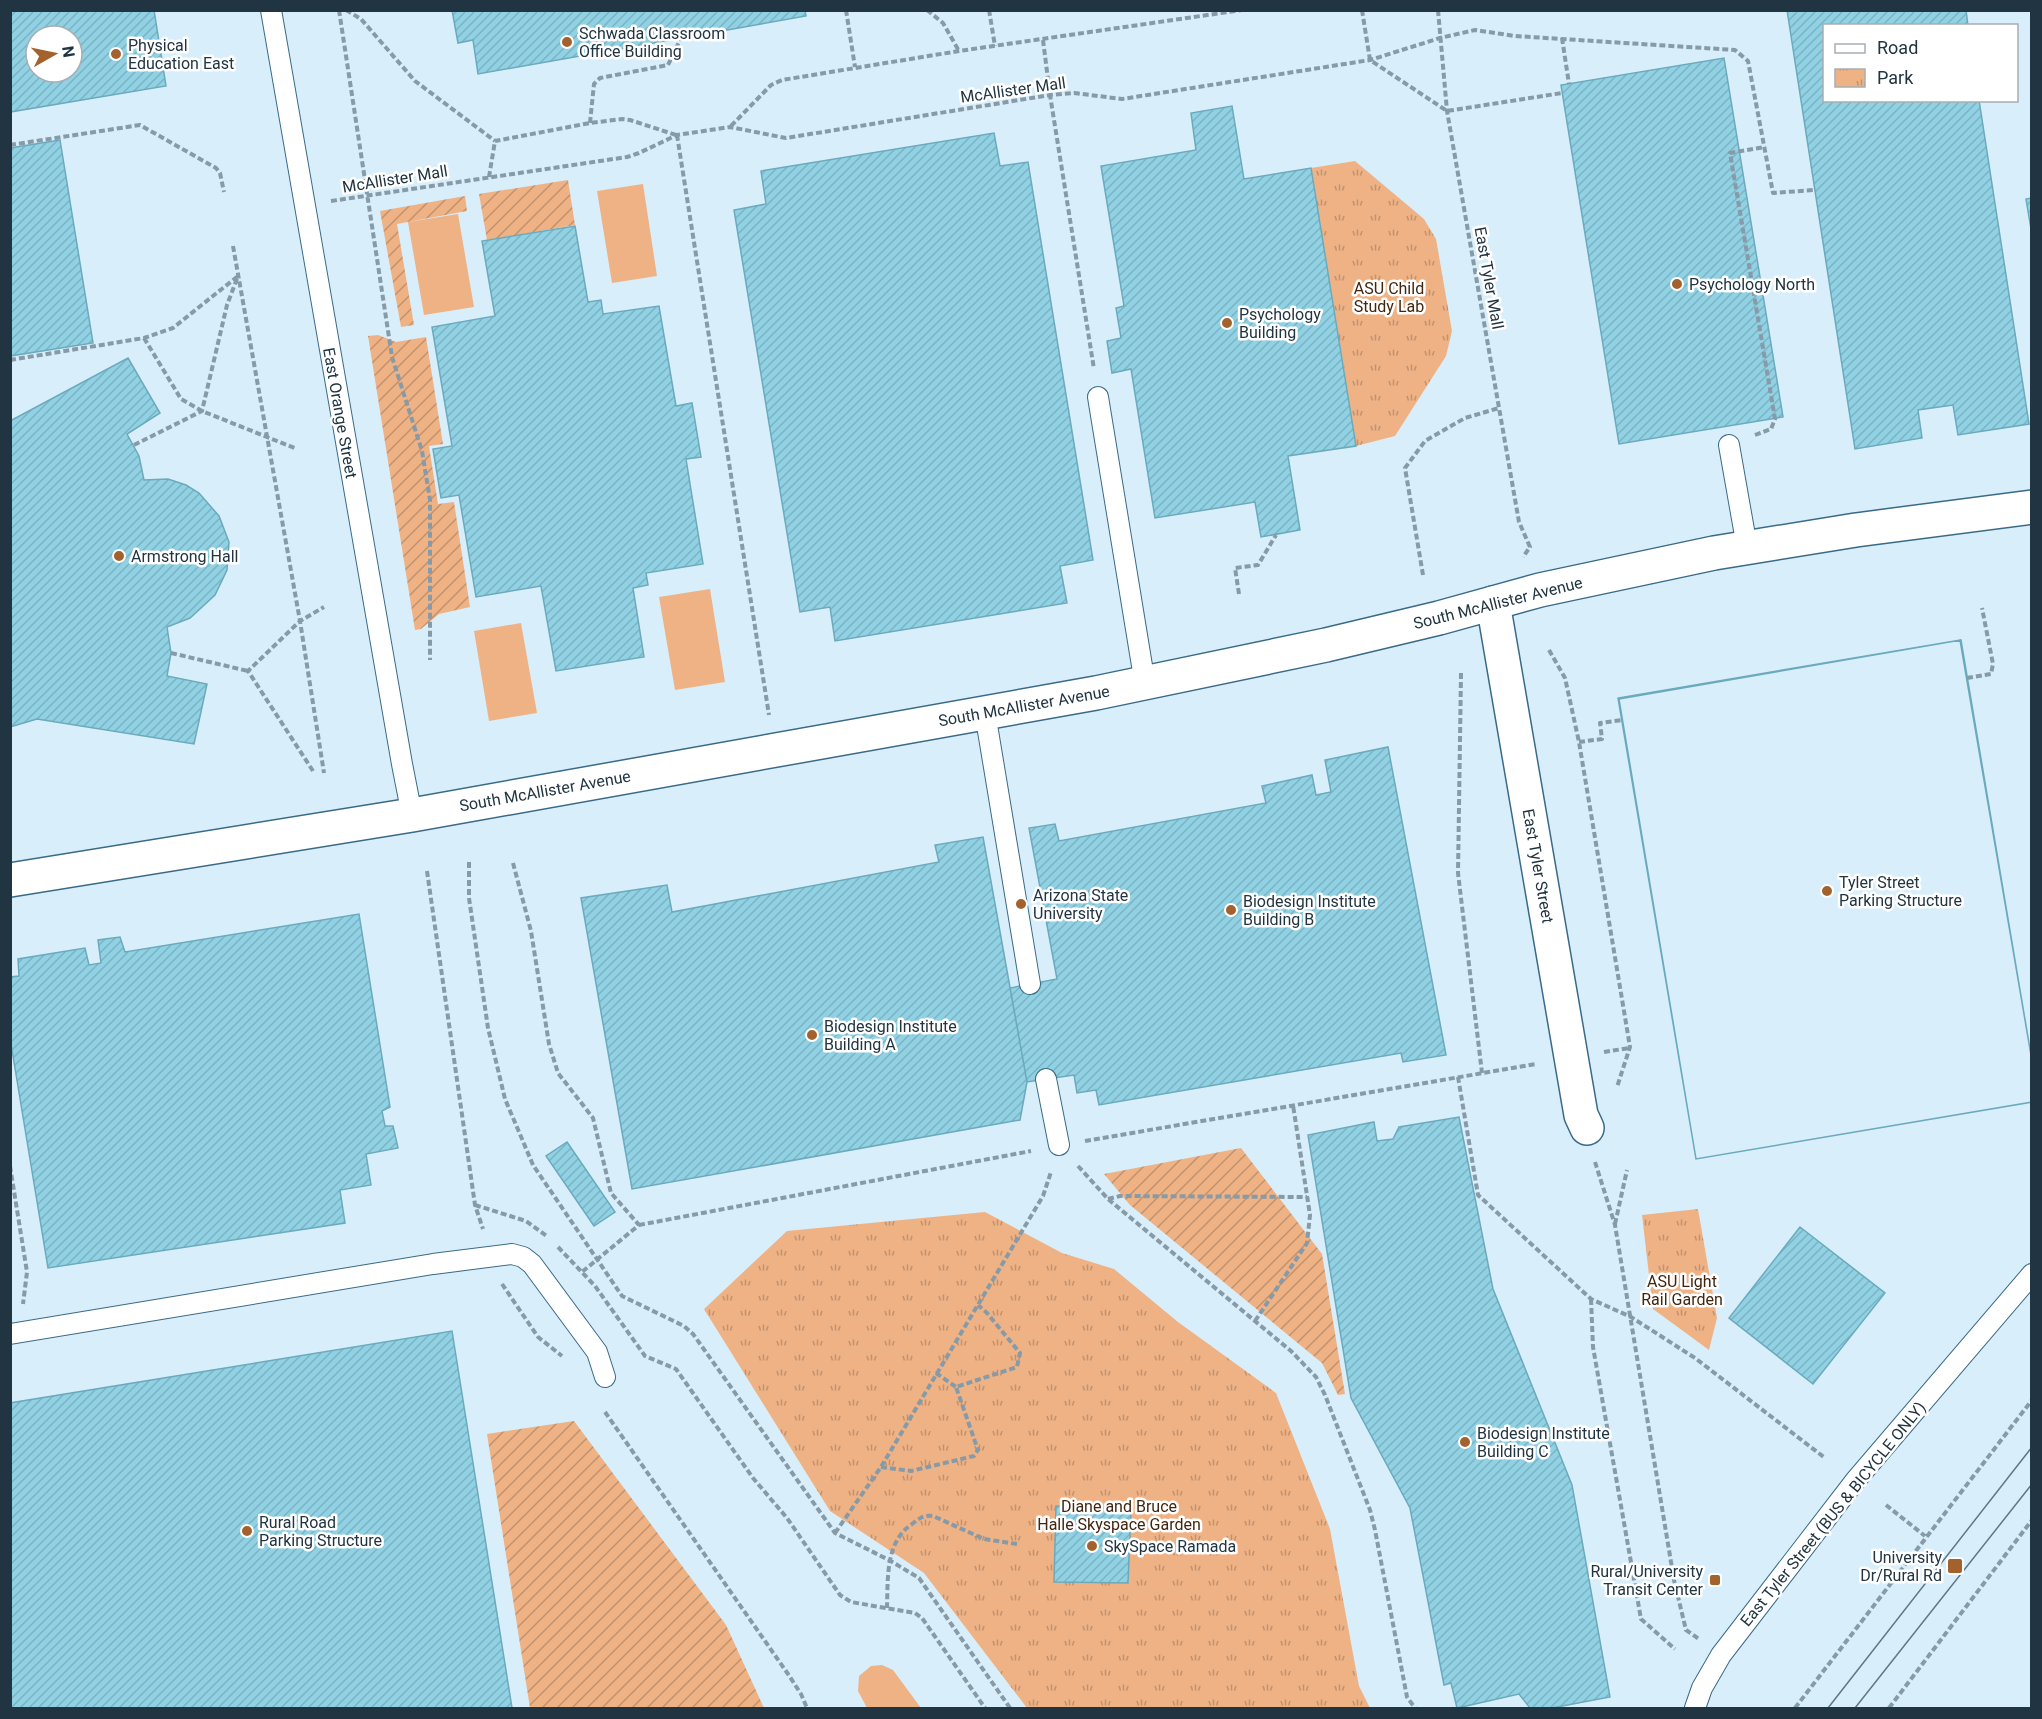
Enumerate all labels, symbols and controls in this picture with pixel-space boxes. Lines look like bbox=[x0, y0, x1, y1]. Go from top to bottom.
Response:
north arrow bbox=[24, 24, 84, 84]
place label: Schwada Classroom Office Building bbox=[579, 24, 725, 61]
legend bbox=[1823, 24, 2018, 102]
marker: Schwada Classroom Office Building bbox=[560, 35, 574, 49]
place label: Physical Education East bbox=[128, 36, 234, 73]
text: Road bbox=[1877, 37, 1918, 58]
text: N bbox=[58, 45, 79, 59]
marker: Physical Education East bbox=[109, 47, 123, 61]
text: Park bbox=[1877, 67, 1914, 88]
street label: McAllister Mall bbox=[959, 73, 1067, 107]
street label: McAllister Mall bbox=[341, 161, 449, 197]
street label: East Tyler Mall bbox=[1471, 225, 1507, 331]
place label: Psychology North bbox=[1689, 275, 1815, 294]
marker: Psychology North bbox=[1670, 277, 1684, 291]
park label: ASU Child Study Lab bbox=[1354, 279, 1424, 316]
place label: Psychology Building bbox=[1239, 305, 1321, 342]
marker: Psychology Building bbox=[1220, 316, 1234, 330]
street label: East Orange Street bbox=[319, 346, 361, 480]
place label: Armstrong Hall bbox=[131, 547, 238, 566]
marker: Armstrong Hall bbox=[112, 549, 126, 563]
street label: South McAllister Avenue bbox=[1411, 573, 1585, 633]
street label: South McAllister Avenue bbox=[937, 682, 1111, 730]
street label: South McAllister Avenue bbox=[458, 767, 632, 815]
street label: East Tyler Street bbox=[1519, 807, 1557, 925]
place label: Tyler Street Parking Structure bbox=[1839, 873, 1962, 910]
marker: Tyler Street Parking Structure bbox=[1820, 884, 1834, 898]
place label: Arizona State University bbox=[1033, 886, 1128, 923]
place label: Biodesign Institute Building B bbox=[1243, 892, 1376, 929]
marker: Arizona State University bbox=[1014, 897, 1028, 911]
marker: Biodesign Institute Building B bbox=[1224, 903, 1238, 917]
place label: Biodesign Institute Building A bbox=[824, 1017, 957, 1054]
marker: Biodesign Institute Building A bbox=[805, 1028, 819, 1042]
park label: ASU Light Rail Garden bbox=[1641, 1272, 1723, 1309]
street label: East Tyler Street (BUS & BICYCLE ONLY) bbox=[1736, 1398, 1930, 1630]
place label: Biodesign Institute Building C bbox=[1477, 1424, 1610, 1461]
marker: Biodesign Institute Building C bbox=[1458, 1435, 1472, 1449]
park label: Diane and Bruce Halle Skyspace Garden bbox=[1037, 1497, 1201, 1534]
place label: Rural Road Parking Structure bbox=[259, 1513, 382, 1550]
marker: Rural Road Parking Structure bbox=[240, 1524, 254, 1538]
place label: SkySpace Ramada bbox=[1104, 1537, 1236, 1556]
marker: SkySpace Ramada bbox=[1085, 1539, 1099, 1553]
place label: University Dr/Rural Rd bbox=[1860, 1548, 1942, 1585]
marker: University Dr/Rural Rd bbox=[1946, 1557, 1964, 1575]
place label: Rural/University Transit Center bbox=[1590, 1562, 1704, 1599]
marker: Rural/University Transit Center bbox=[1708, 1573, 1722, 1587]

